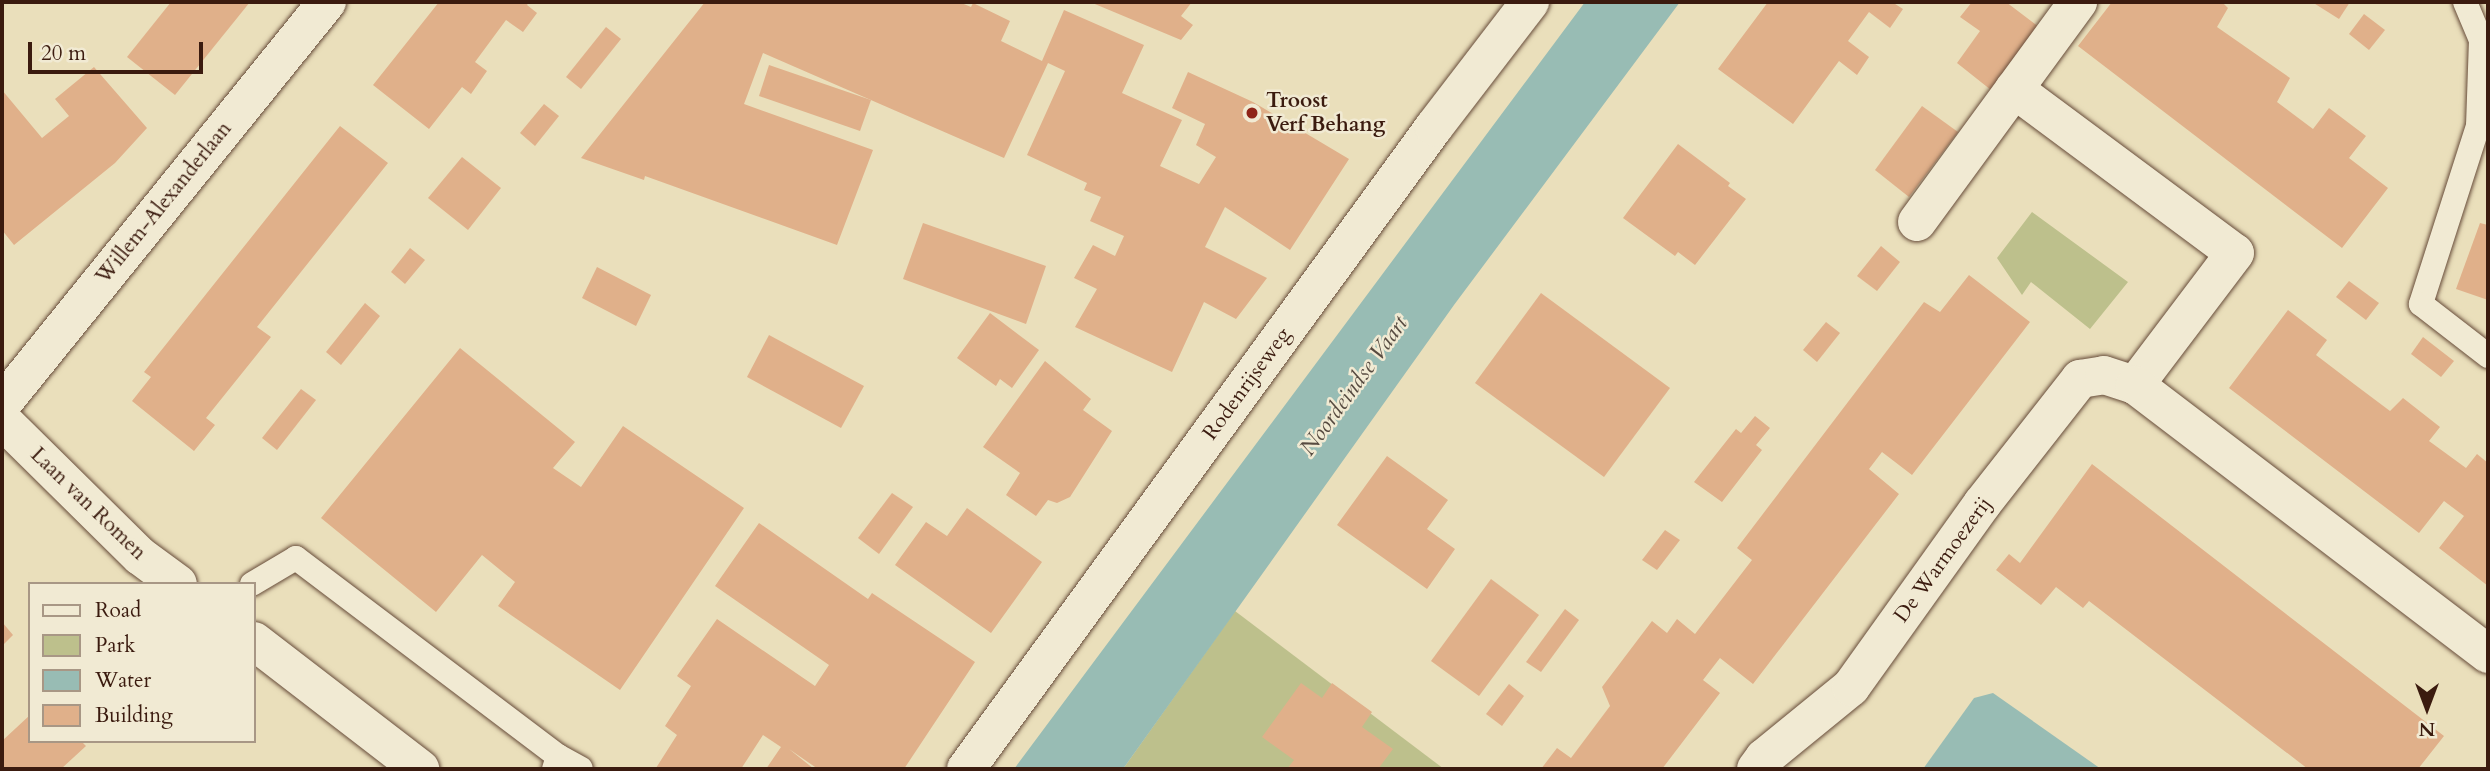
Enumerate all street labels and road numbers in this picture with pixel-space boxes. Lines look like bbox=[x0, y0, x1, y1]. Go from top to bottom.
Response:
street label: Willem-Alexanderlaan bbox=[91, 117, 237, 289]
street label: Rodenrijseweg bbox=[1198, 323, 1296, 445]
street label: Laan van Romen bbox=[25, 443, 151, 565]
street label: De Warmoezerij bbox=[1889, 492, 1997, 628]

